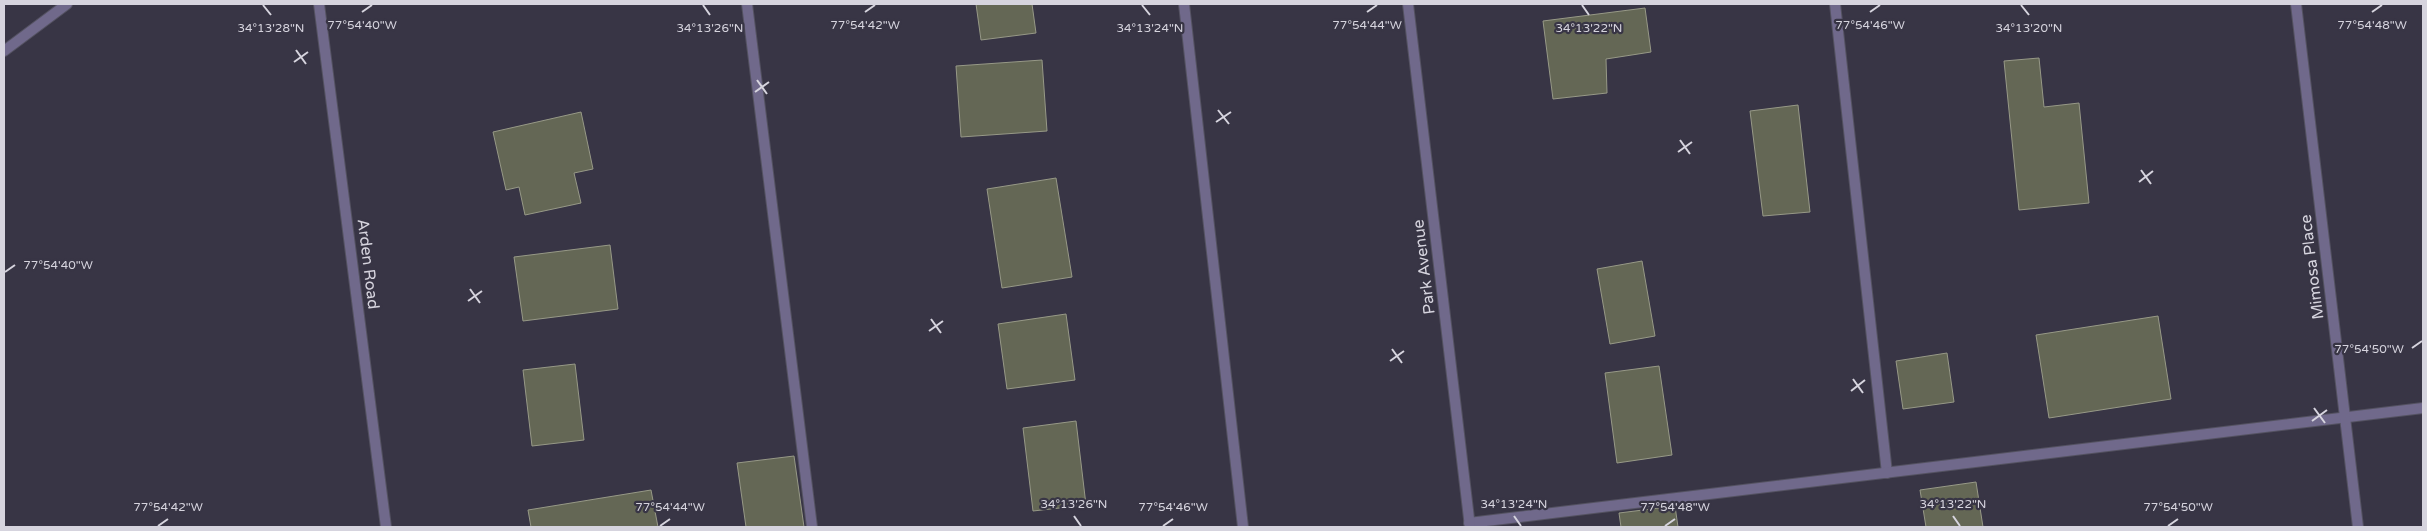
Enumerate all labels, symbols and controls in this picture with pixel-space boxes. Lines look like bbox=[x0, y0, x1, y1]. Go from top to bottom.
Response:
text: 77°54'40"W bbox=[327, 18, 397, 32]
text: 77°54'42"W bbox=[830, 18, 900, 32]
text: 77°54'44"W bbox=[1332, 18, 1402, 32]
text: 77°54'46"W bbox=[1835, 18, 1905, 32]
text: 77°54'48"W bbox=[2337, 18, 2407, 32]
text: 34°13'28"N bbox=[238, 21, 305, 35]
text: 34°13'26"N bbox=[677, 21, 744, 35]
text: 34°13'24"N bbox=[1117, 21, 1184, 35]
text: 34°13'22"N bbox=[1556, 21, 1623, 35]
text: 34°13'20"N bbox=[1996, 21, 2063, 35]
street label: Mimosa Place bbox=[2296, 213, 2328, 321]
street label: Arden Road bbox=[353, 218, 383, 310]
street label: Park Avenue bbox=[1408, 218, 1440, 316]
text: 77°54'40"W bbox=[23, 258, 93, 272]
text: 77°54'50"W bbox=[2334, 342, 2404, 356]
text: 34°13'26"N bbox=[1041, 497, 1108, 511]
text: 34°13'24"N bbox=[1481, 497, 1548, 511]
text: 34°13'22"N bbox=[1920, 497, 1987, 511]
text: 77°54'42"W bbox=[133, 500, 203, 514]
text: 77°54'44"W bbox=[635, 500, 705, 514]
text: 77°54'46"W bbox=[1138, 500, 1208, 514]
text: 77°54'48"W bbox=[1640, 500, 1710, 514]
text: 77°54'50"W bbox=[2143, 500, 2213, 514]

